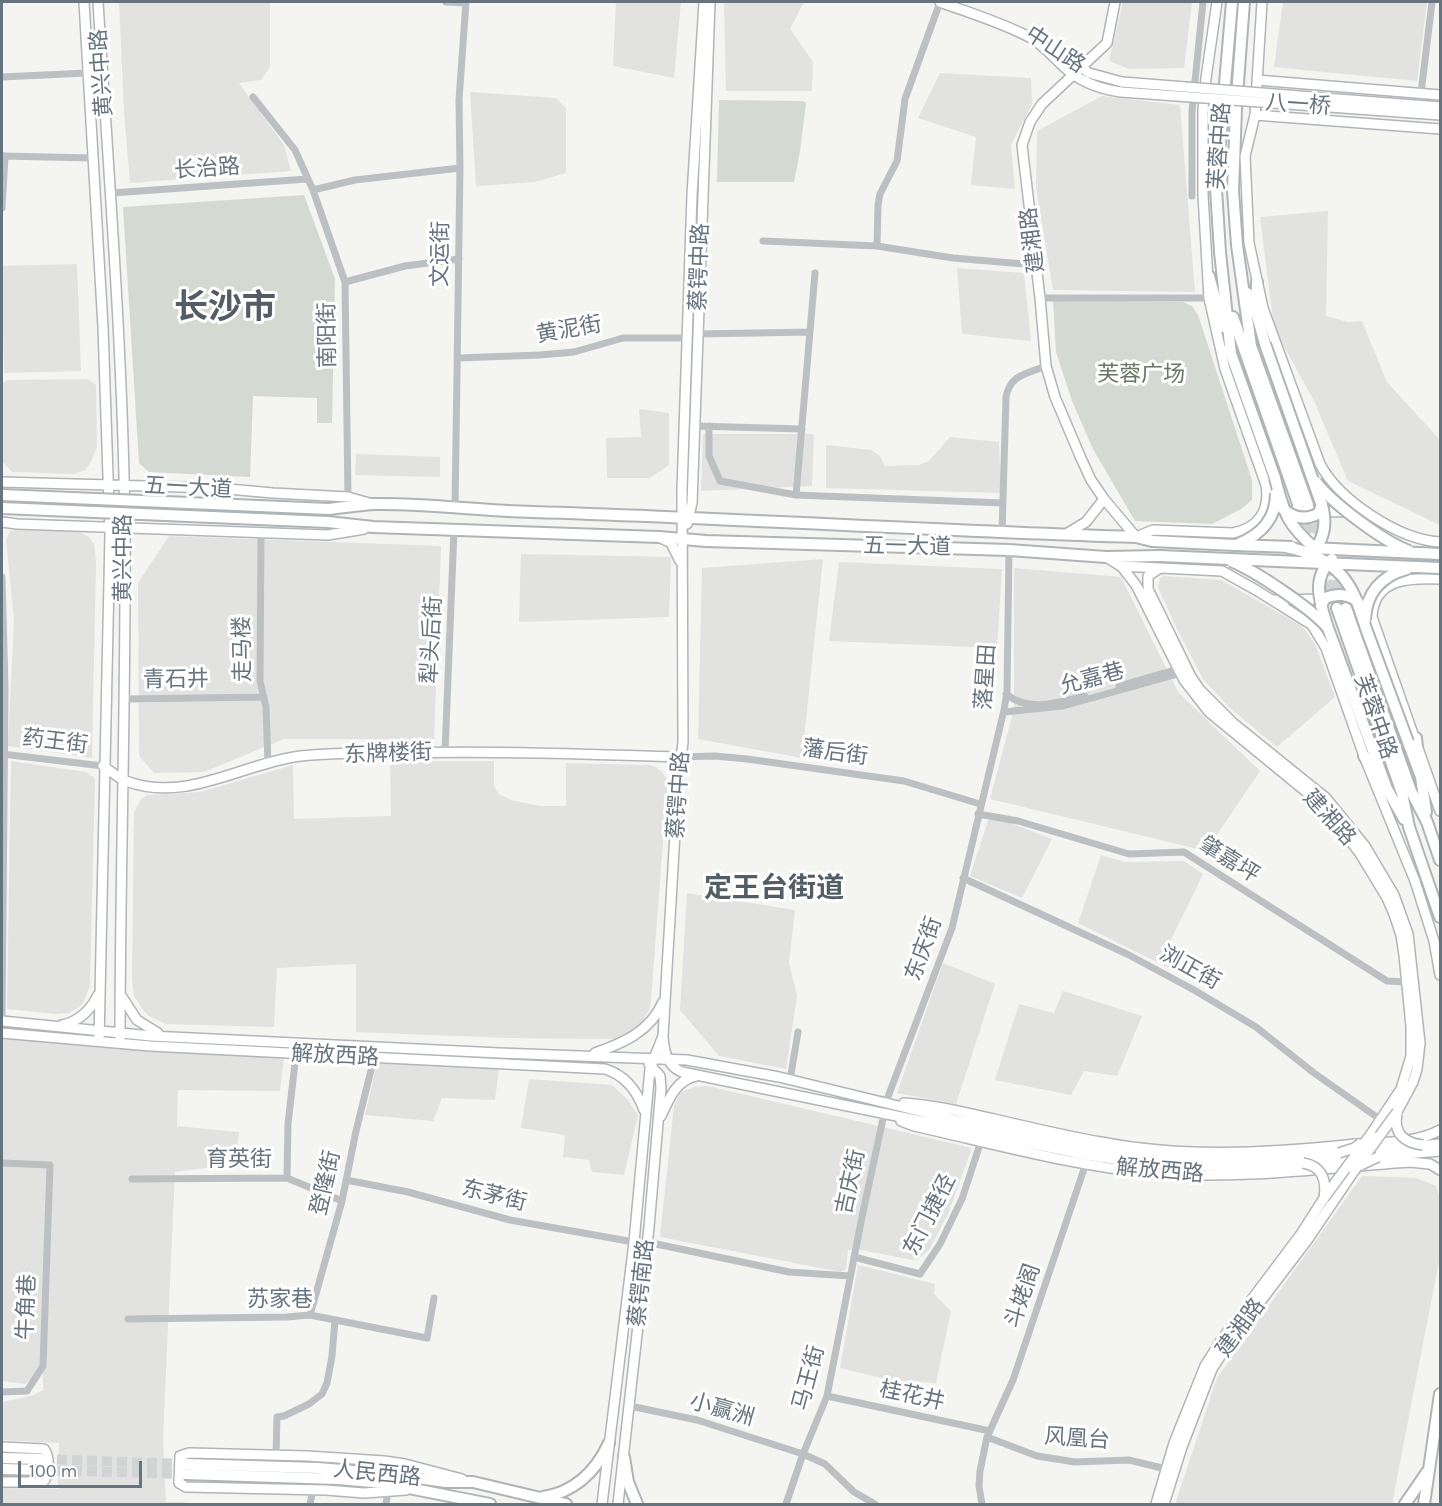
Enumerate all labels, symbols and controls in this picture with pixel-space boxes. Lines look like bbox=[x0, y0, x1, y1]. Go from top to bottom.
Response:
street label: 中山路 bbox=[1020, 21, 1090, 79]
street label: 黄兴中路 bbox=[86, 28, 118, 118]
street label: 八一桥 bbox=[1264, 90, 1332, 120]
street label: 芙蓉中路 bbox=[1204, 101, 1236, 191]
street label: 长治路 bbox=[173, 154, 241, 184]
street label: 建湘路 bbox=[1016, 206, 1050, 274]
street label: 文运街 bbox=[427, 221, 455, 287]
street label: 蔡锷中路 bbox=[685, 223, 715, 311]
district label: 长沙市 bbox=[174, 288, 276, 328]
street label: 南阳街 bbox=[314, 302, 342, 368]
street label: 黄泥街 bbox=[534, 311, 604, 349]
park label: 芙蓉广场 bbox=[1097, 362, 1185, 388]
street label: 五一大道 bbox=[143, 473, 233, 503]
street label: 黄兴中路 bbox=[111, 514, 137, 602]
street label: 五一大道 bbox=[863, 533, 951, 561]
street label: 犁头后街 bbox=[417, 595, 447, 685]
street label: 走马楼 bbox=[229, 616, 257, 682]
street label: 落星田 bbox=[971, 643, 1001, 711]
street label: 允嘉巷 bbox=[1057, 658, 1127, 700]
street label: 青石井 bbox=[143, 666, 209, 694]
street label: 芙蓉中路 bbox=[1348, 671, 1402, 763]
street label: 药王街 bbox=[21, 725, 89, 759]
street label: 藩后街 bbox=[800, 735, 870, 771]
street label: 东牌楼街 bbox=[344, 739, 432, 769]
street label: 蔡锷中路 bbox=[663, 750, 695, 840]
street label: 建湘路 bbox=[1297, 785, 1361, 851]
street label: 肇嘉坪 bbox=[1194, 831, 1264, 889]
district label: 定王台街道 bbox=[704, 872, 844, 906]
street label: 东庆街 bbox=[900, 913, 948, 985]
street label: 浏正街 bbox=[1155, 940, 1225, 996]
street label: 解放西路 bbox=[290, 1041, 380, 1071]
street label: 育英街 bbox=[206, 1147, 272, 1173]
street label: 吉庆街 bbox=[831, 1147, 871, 1217]
street label: 登隆街 bbox=[306, 1148, 346, 1218]
street label: 解放西路 bbox=[1115, 1154, 1205, 1188]
street label: 东门捷径 bbox=[898, 1170, 962, 1260]
street label: 东茅街 bbox=[459, 1175, 529, 1217]
street label: 蔡锷南路 bbox=[624, 1238, 660, 1328]
street label: 斗姥阁 bbox=[1000, 1261, 1046, 1331]
street label: 牛角巷 bbox=[13, 1274, 41, 1340]
street label: 苏家巷 bbox=[247, 1287, 313, 1313]
street label: 建湘路 bbox=[1211, 1294, 1271, 1362]
street label: 马王街 bbox=[788, 1343, 830, 1413]
street label: 桂花井 bbox=[877, 1376, 947, 1416]
street label: 小赢洲 bbox=[687, 1388, 757, 1432]
street label: 风凰台 bbox=[1043, 1424, 1111, 1454]
scale bar bbox=[21, 1449, 146, 1487]
street label: 人民西路 bbox=[332, 1456, 422, 1492]
text: 100 m bbox=[29, 1460, 77, 1482]

